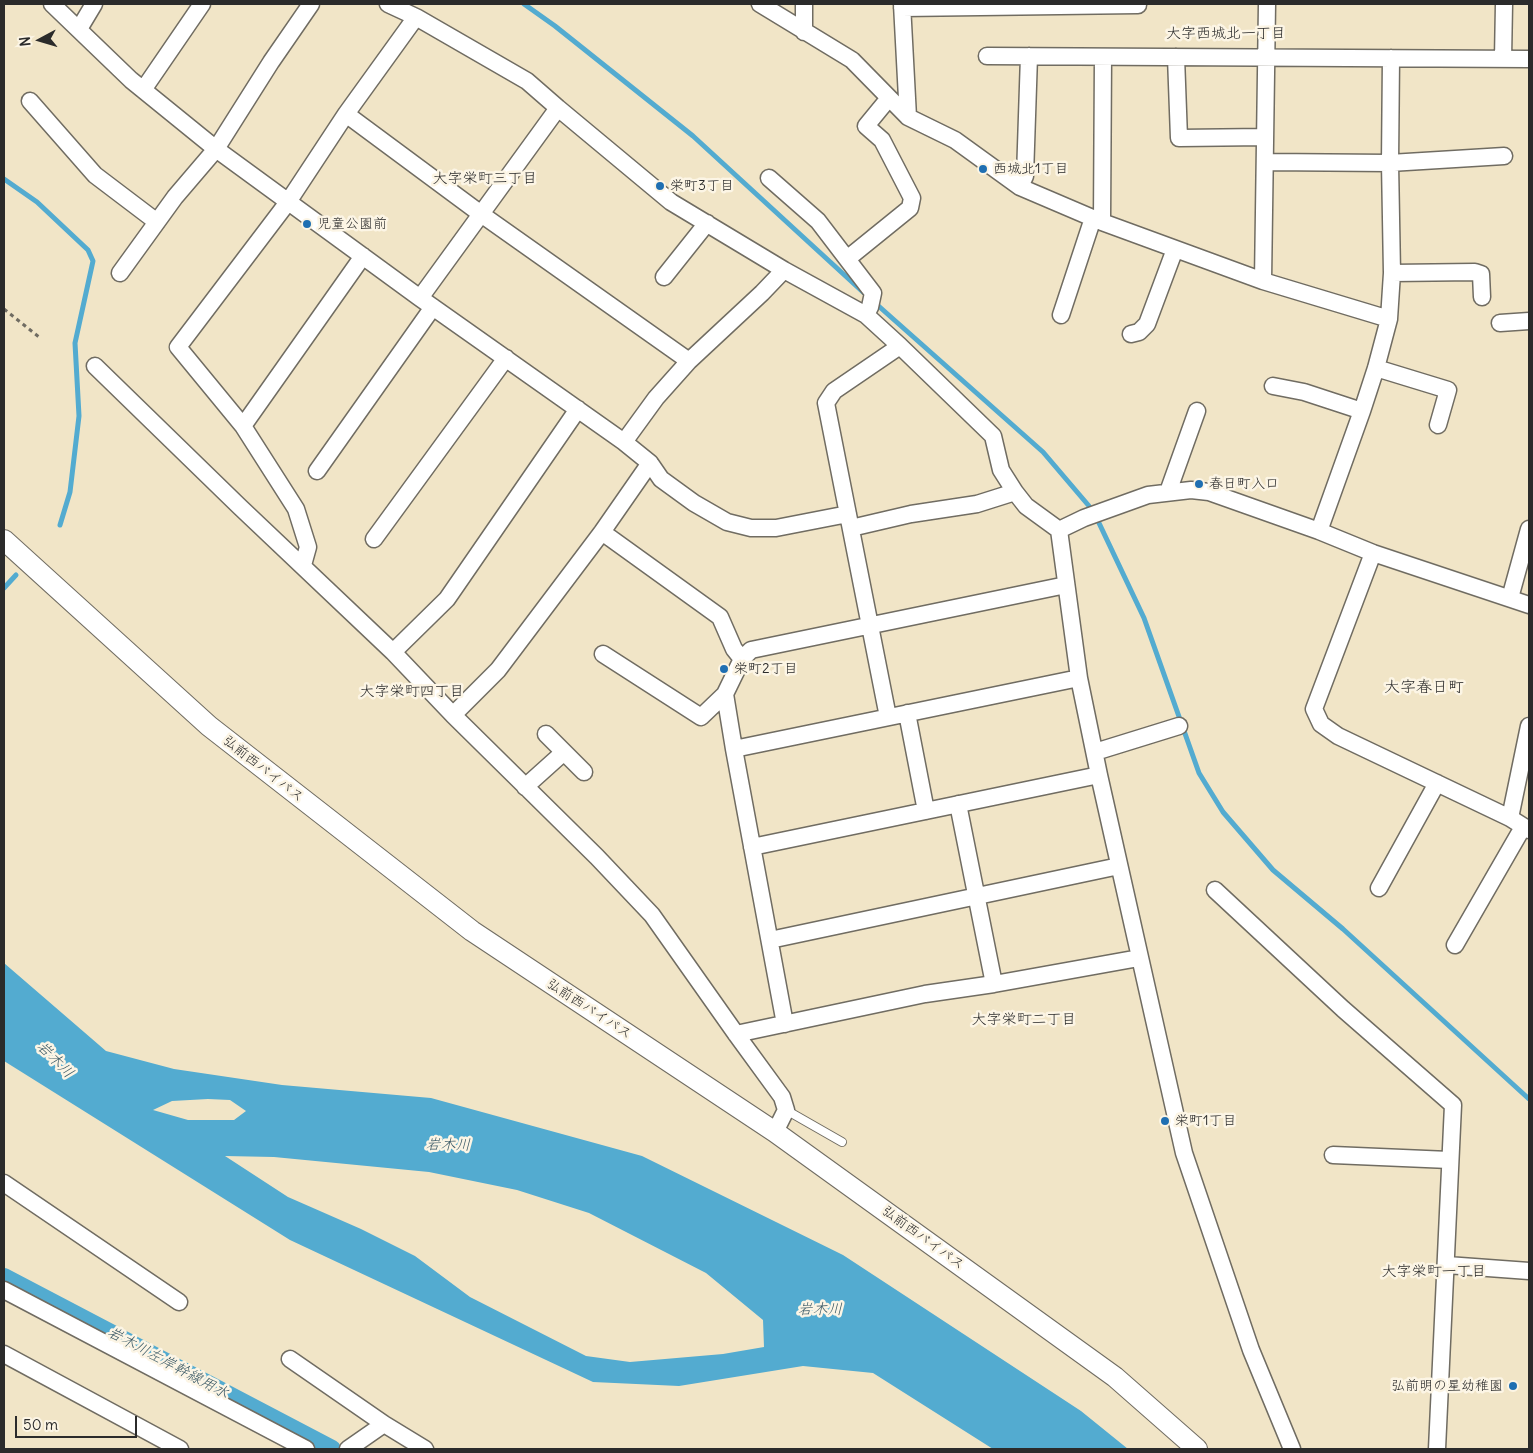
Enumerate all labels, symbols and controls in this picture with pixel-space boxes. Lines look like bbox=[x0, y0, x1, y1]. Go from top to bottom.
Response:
north arrow bbox=[15, 15, 65, 65]
district label: 大字西城北一丁目 bbox=[1166, 25, 1286, 43]
text: N bbox=[16, 36, 35, 47]
place label: 西城北1丁目 bbox=[993, 161, 1069, 177]
marker: 西城北1丁目 bbox=[977, 163, 989, 175]
district label: 大字栄町三丁目 bbox=[433, 170, 537, 188]
place label: 栄町3丁目 bbox=[670, 178, 734, 194]
marker: 栄町3丁目 bbox=[654, 180, 666, 192]
place label: 児童公園前 bbox=[317, 216, 387, 232]
marker: 児童公園前 bbox=[301, 218, 313, 230]
place label: 春日町入口 bbox=[1209, 476, 1279, 492]
marker: 春日町入口 bbox=[1193, 478, 1205, 490]
place label: 栄町2丁目 bbox=[734, 661, 798, 677]
marker: 栄町2丁目 bbox=[718, 663, 730, 675]
district label: 大字春日町 bbox=[1384, 677, 1464, 697]
district label: 大字栄町四丁目 bbox=[360, 683, 464, 701]
street label: 弘前西バイパス bbox=[219, 732, 307, 806]
street label: 弘前西バイパス bbox=[543, 975, 635, 1043]
district label: 大字栄町二丁目 bbox=[972, 1011, 1076, 1029]
water label: 岩木川 bbox=[33, 1038, 77, 1082]
place label: 栄町1丁目 bbox=[1175, 1113, 1237, 1129]
marker: 栄町1丁目 bbox=[1159, 1115, 1171, 1127]
water label: 岩木川 bbox=[425, 1136, 471, 1154]
street label: 弘前西バイパス bbox=[878, 1202, 968, 1274]
district label: 大字栄町一丁目 bbox=[1382, 1263, 1486, 1281]
water label: 岩木川 bbox=[798, 1301, 842, 1319]
water label: 岩木川左岸幹線用水 bbox=[104, 1323, 232, 1403]
place label: 弘前明の星幼稚園 bbox=[1391, 1378, 1503, 1394]
marker: 弘前明の星幼稚園 bbox=[1507, 1380, 1519, 1392]
scale bar bbox=[18, 1406, 140, 1438]
text: 50 m bbox=[23, 1415, 58, 1434]

